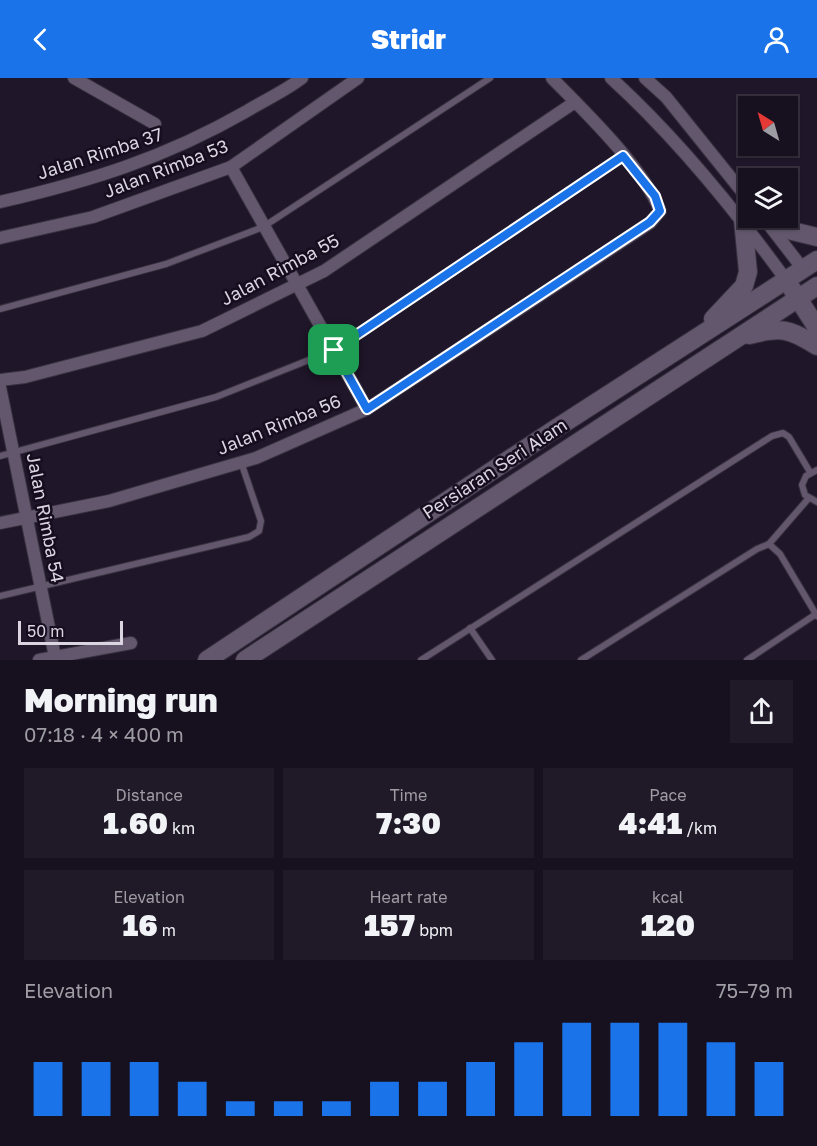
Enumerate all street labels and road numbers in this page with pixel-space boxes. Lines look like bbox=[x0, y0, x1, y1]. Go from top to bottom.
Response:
street label: Jalan Rimba 37 bbox=[34, 122, 165, 184]
street label: Jalan Rimba 53 bbox=[100, 134, 231, 202]
street label: Jalan Rimba 55 bbox=[216, 229, 343, 310]
street label: Jalan Rimba 56 bbox=[213, 389, 344, 459]
street label: Persiaran Seri Alam bbox=[418, 413, 571, 523]
street label: Jalan Rimba 54 bbox=[23, 451, 69, 585]

